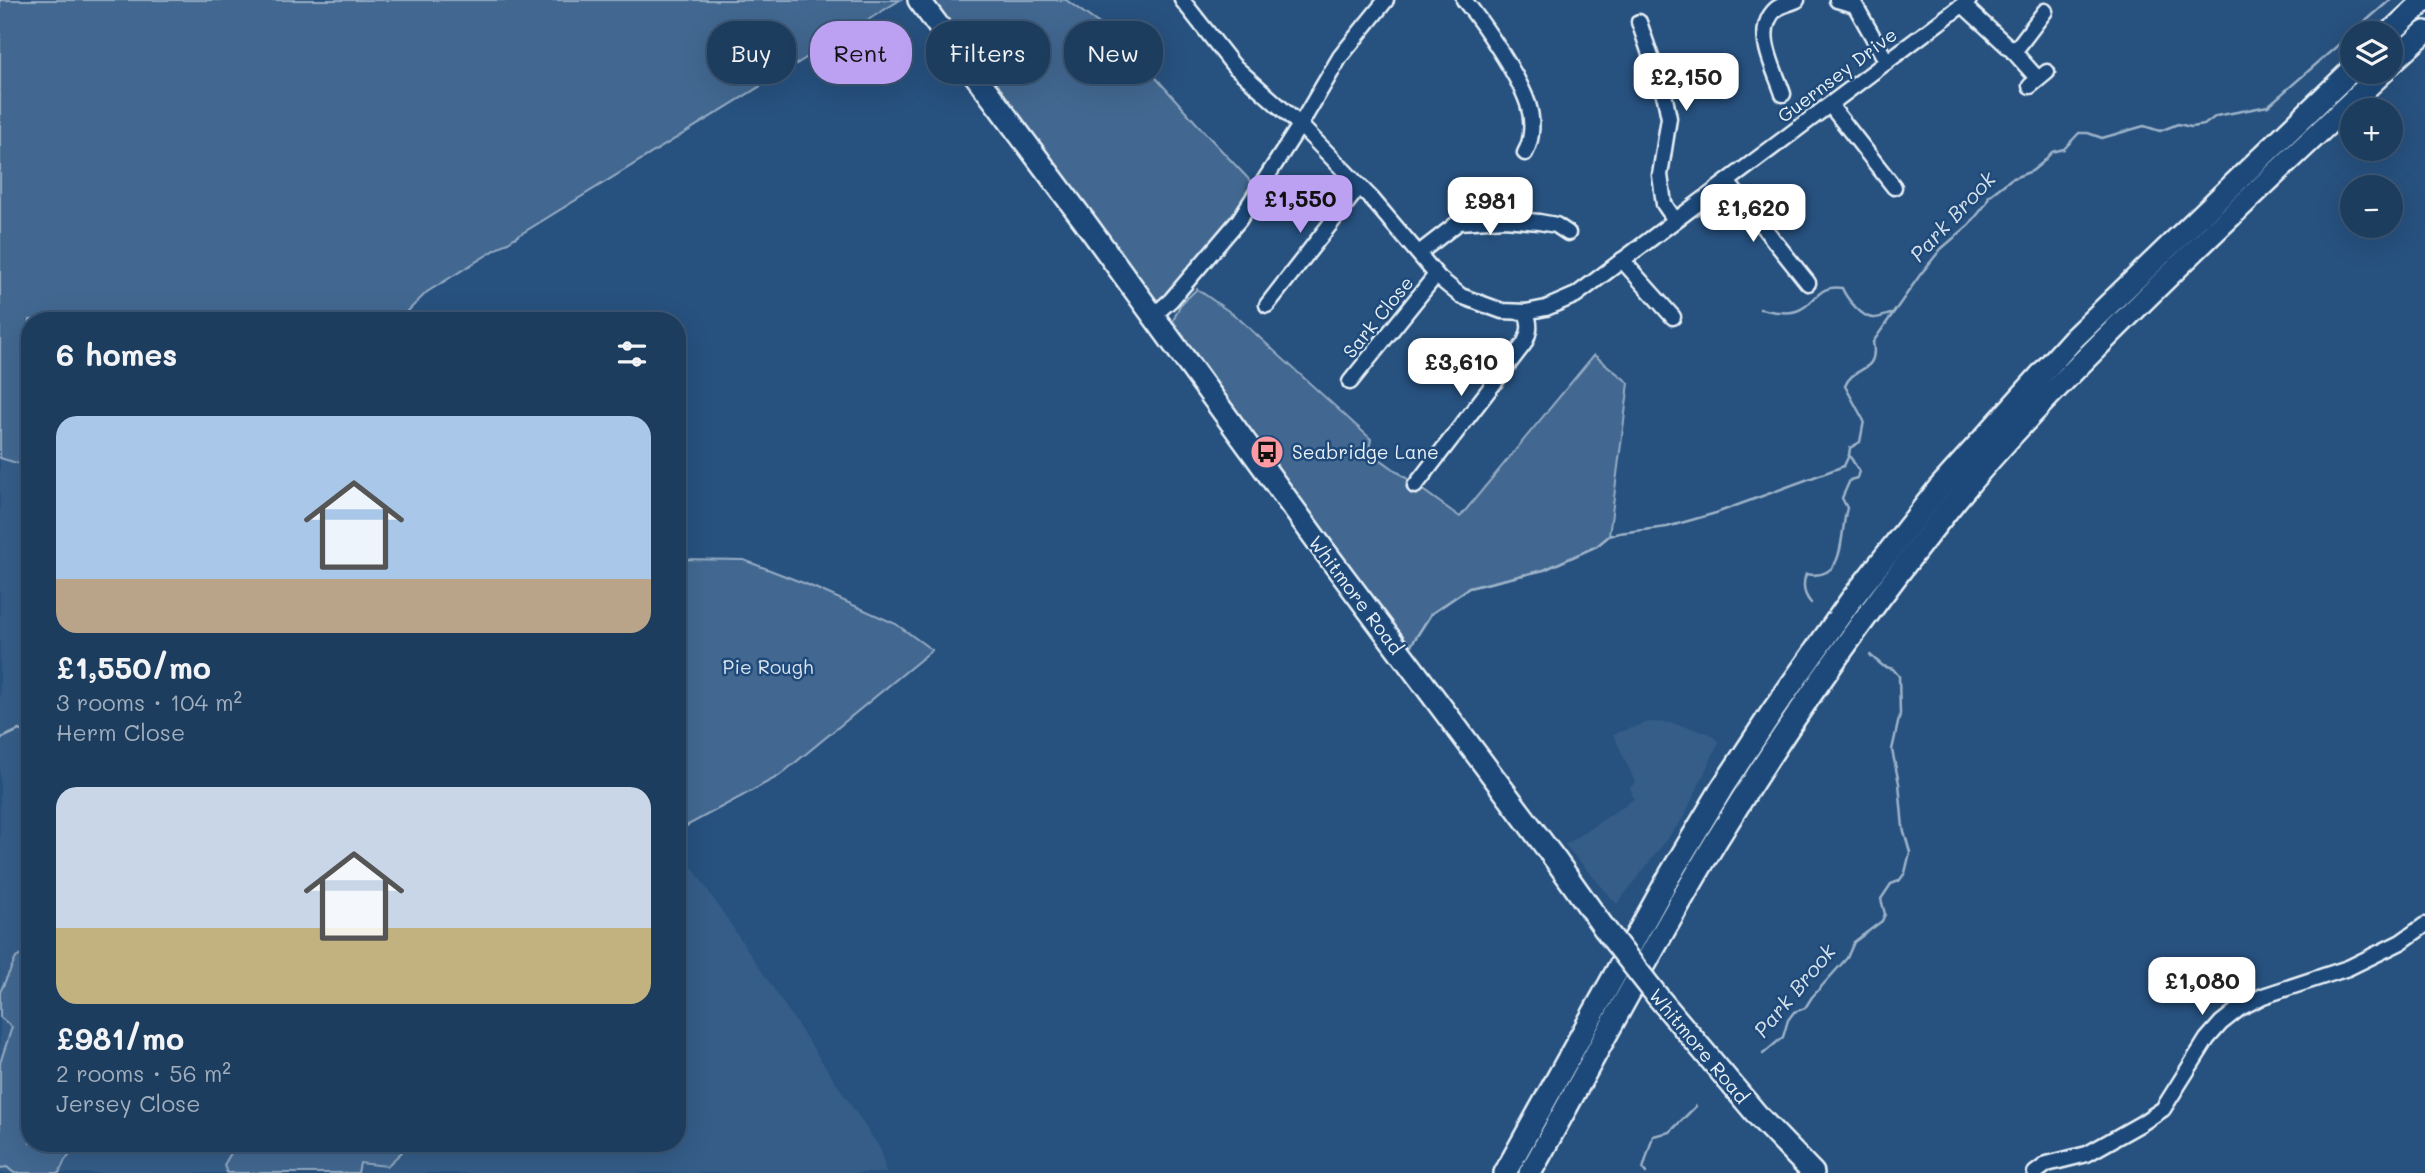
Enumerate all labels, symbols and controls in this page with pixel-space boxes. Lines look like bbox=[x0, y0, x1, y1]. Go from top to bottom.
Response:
chip: Buy bbox=[707, 21, 796, 84]
chip: Rent bbox=[810, 21, 912, 84]
chip: Filters bbox=[926, 21, 1050, 84]
chip: New bbox=[1064, 21, 1163, 84]
street label: Guernsey Drive bbox=[1772, 21, 1902, 128]
map controls bbox=[2340, 21, 2403, 238]
button: layers bbox=[2340, 21, 2403, 84]
pin: £2,150 bbox=[1629, 54, 1743, 113]
text: £2,150 bbox=[1650, 61, 1722, 91]
button: + bbox=[2340, 98, 2403, 161]
water label: Park Brook bbox=[1903, 164, 2001, 267]
button: − bbox=[2340, 175, 2403, 238]
pin: £1,550 bbox=[1243, 176, 1357, 235]
pin: £981 bbox=[1449, 177, 1531, 237]
text: £1,550 bbox=[1263, 183, 1337, 213]
pin: £1,620 bbox=[1696, 184, 1810, 244]
text: £981 bbox=[1464, 185, 1516, 215]
text: £1,620 bbox=[1716, 192, 1790, 222]
street label: Sark Close bbox=[1337, 270, 1418, 363]
text: 6 homes bbox=[56, 334, 177, 374]
icon: filters bbox=[613, 335, 651, 373]
pin: £3,610 bbox=[1404, 338, 1518, 398]
text: £3,610 bbox=[1424, 346, 1498, 376]
bus stop icon: Seabridge Lane bbox=[1248, 433, 1286, 471]
place label: Seabridge Lane bbox=[1292, 439, 1439, 464]
icon: home bbox=[291, 462, 417, 588]
street label: Whitmore Road bbox=[1303, 530, 1409, 659]
text: £1,550/mo bbox=[56, 647, 211, 687]
park label: Pie Rough bbox=[723, 654, 813, 679]
text: 3 rooms · 104 m² bbox=[56, 687, 242, 717]
text: Herm Close bbox=[56, 717, 185, 747]
icon: home bbox=[291, 833, 417, 959]
water label: Park Brook bbox=[1747, 937, 1841, 1042]
pin: £1,080 bbox=[2145, 958, 2259, 1017]
text: £1,080 bbox=[2164, 965, 2240, 995]
street label: Whitmore Road bbox=[1644, 983, 1755, 1108]
text: £981/mo bbox=[56, 1018, 184, 1058]
text: 2 rooms · 56 m² bbox=[56, 1058, 231, 1088]
text: Jersey Close bbox=[56, 1088, 200, 1118]

